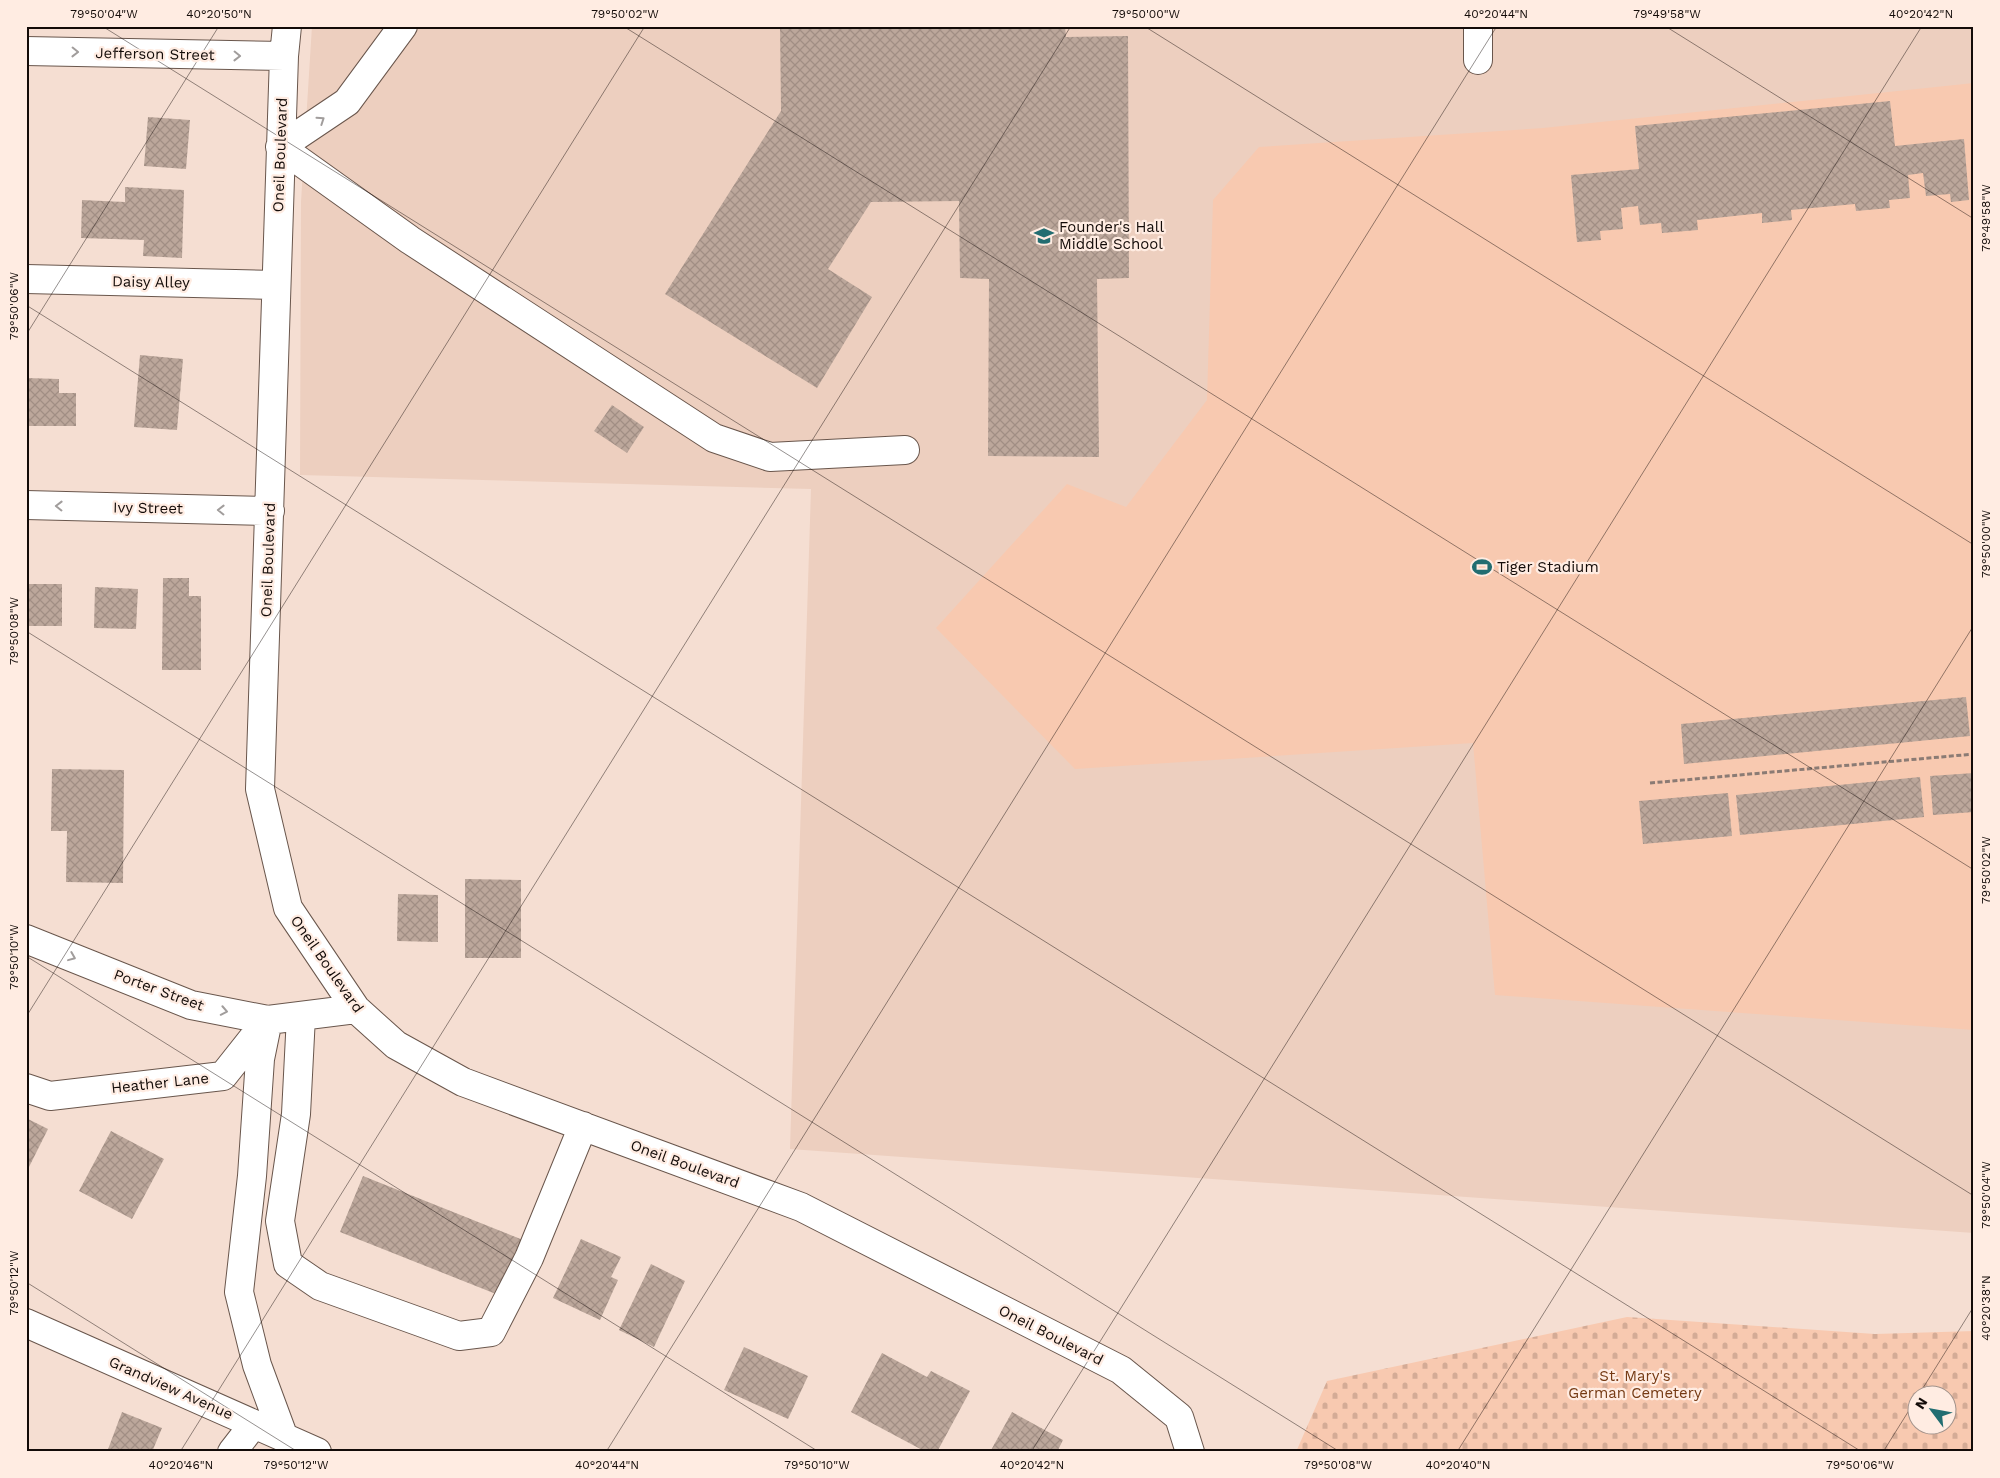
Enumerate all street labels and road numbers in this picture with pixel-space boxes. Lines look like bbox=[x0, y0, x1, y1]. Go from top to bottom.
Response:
street label: Jefferson Street bbox=[95, 44, 216, 64]
street label: Oneil Boulevard bbox=[269, 97, 291, 213]
street label: Daisy Alley bbox=[112, 272, 190, 292]
street label: Ivy Street bbox=[113, 498, 184, 518]
street label: Oneil Boulevard bbox=[257, 502, 279, 618]
street label: Oneil Boulevard bbox=[287, 912, 367, 1016]
street label: Porter Street bbox=[111, 965, 207, 1015]
street label: Heather Lane bbox=[110, 1069, 210, 1097]
street label: Oneil Boulevard bbox=[628, 1136, 742, 1192]
street label: Oneil Boulevard bbox=[996, 1301, 1106, 1369]
street label: Grandview Avenue bbox=[106, 1353, 236, 1423]

